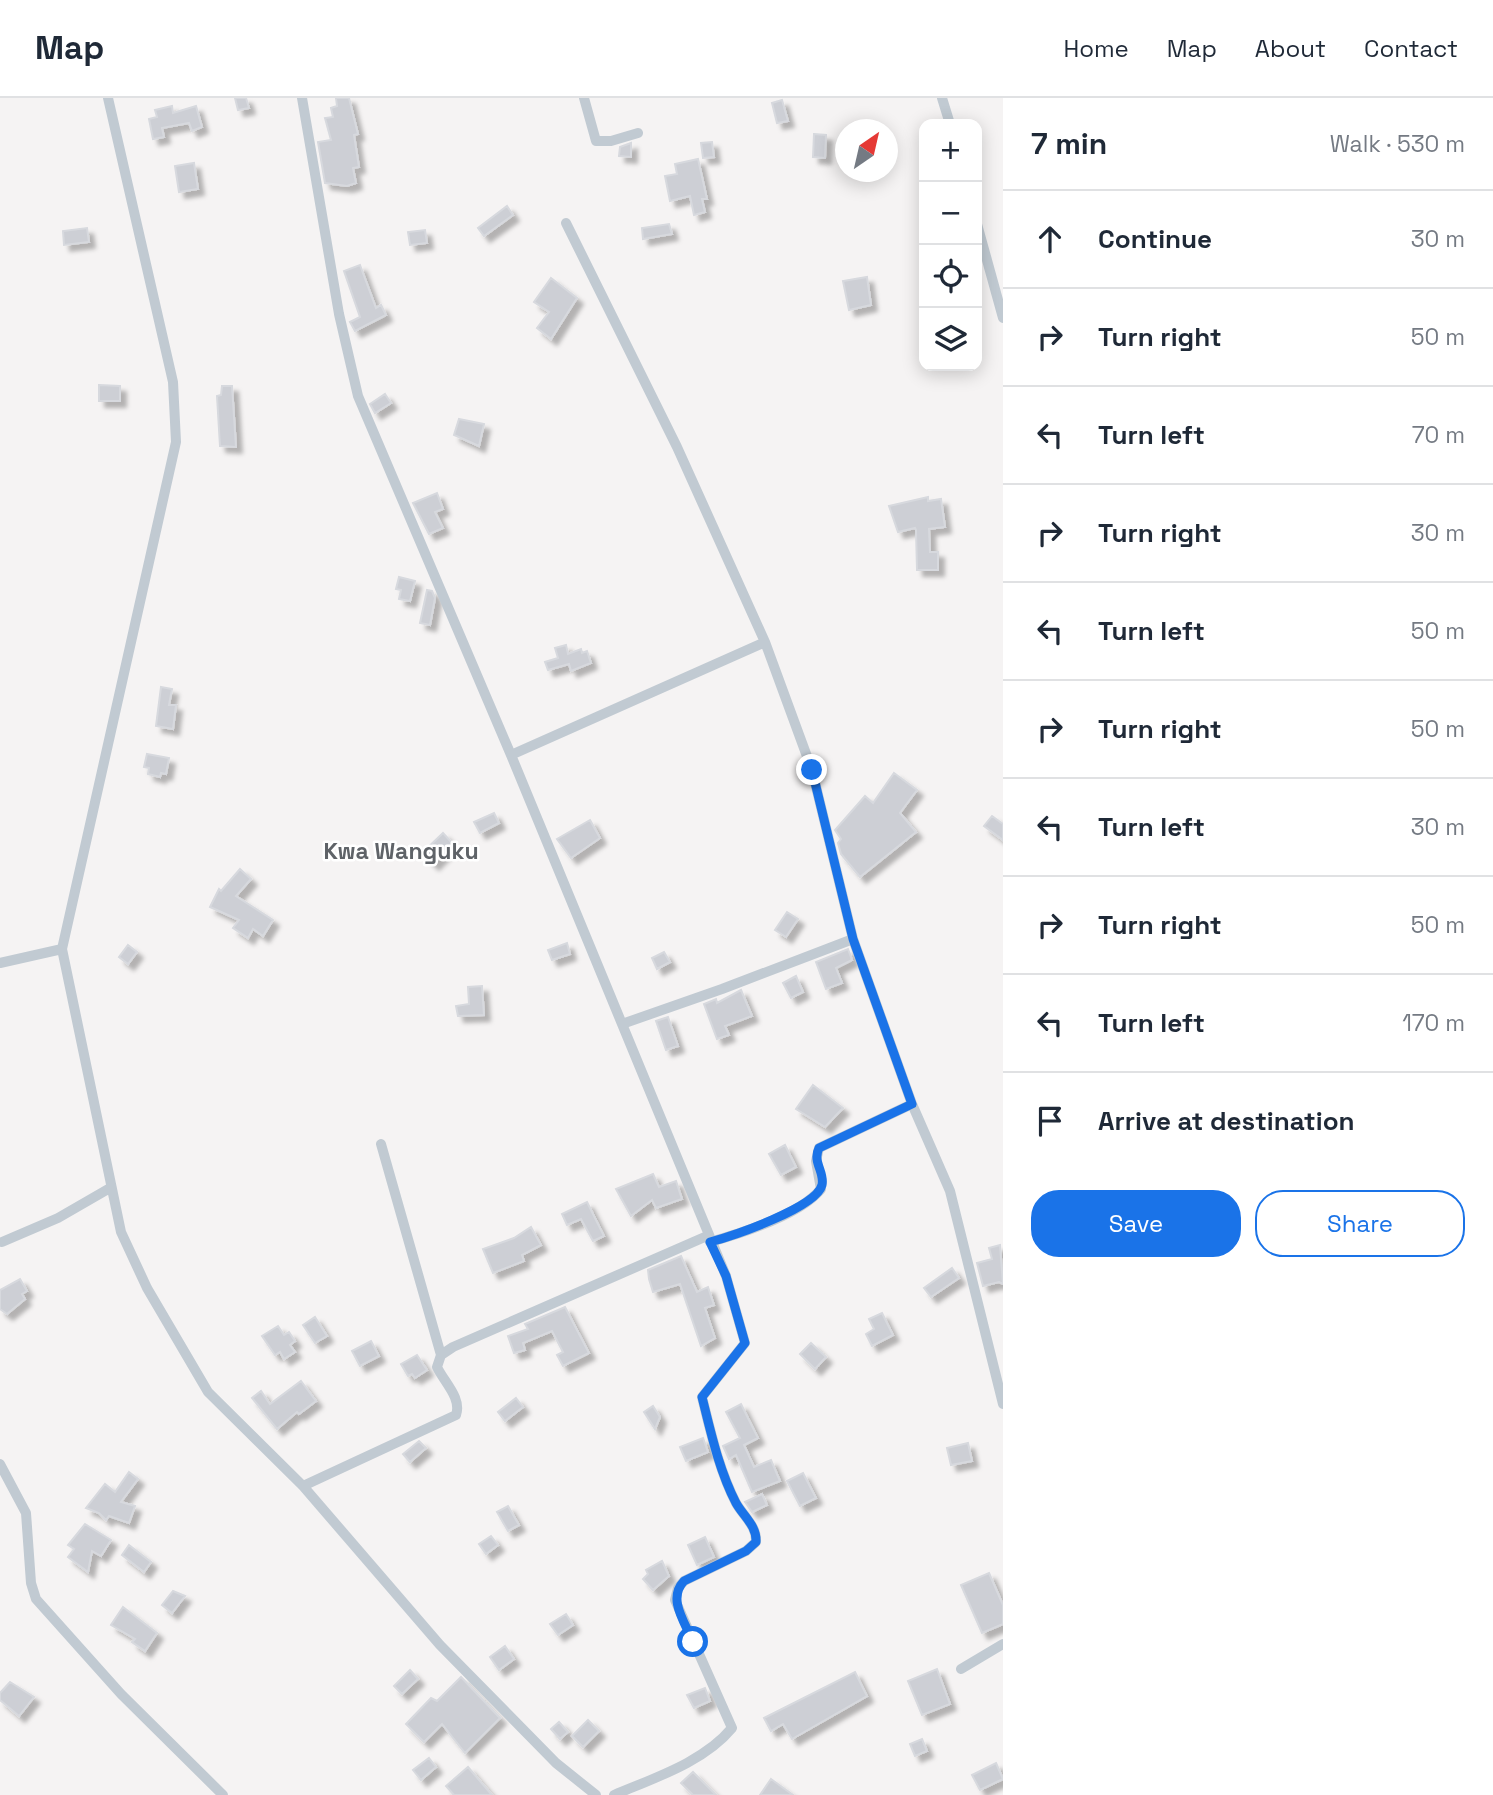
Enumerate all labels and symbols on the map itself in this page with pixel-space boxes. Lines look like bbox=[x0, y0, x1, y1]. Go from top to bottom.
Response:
north arrow bbox=[835, 119, 898, 182]
route end bbox=[796, 754, 827, 785]
district label: Kwa Wanguku bbox=[323, 836, 479, 866]
route start bbox=[677, 1626, 708, 1657]

